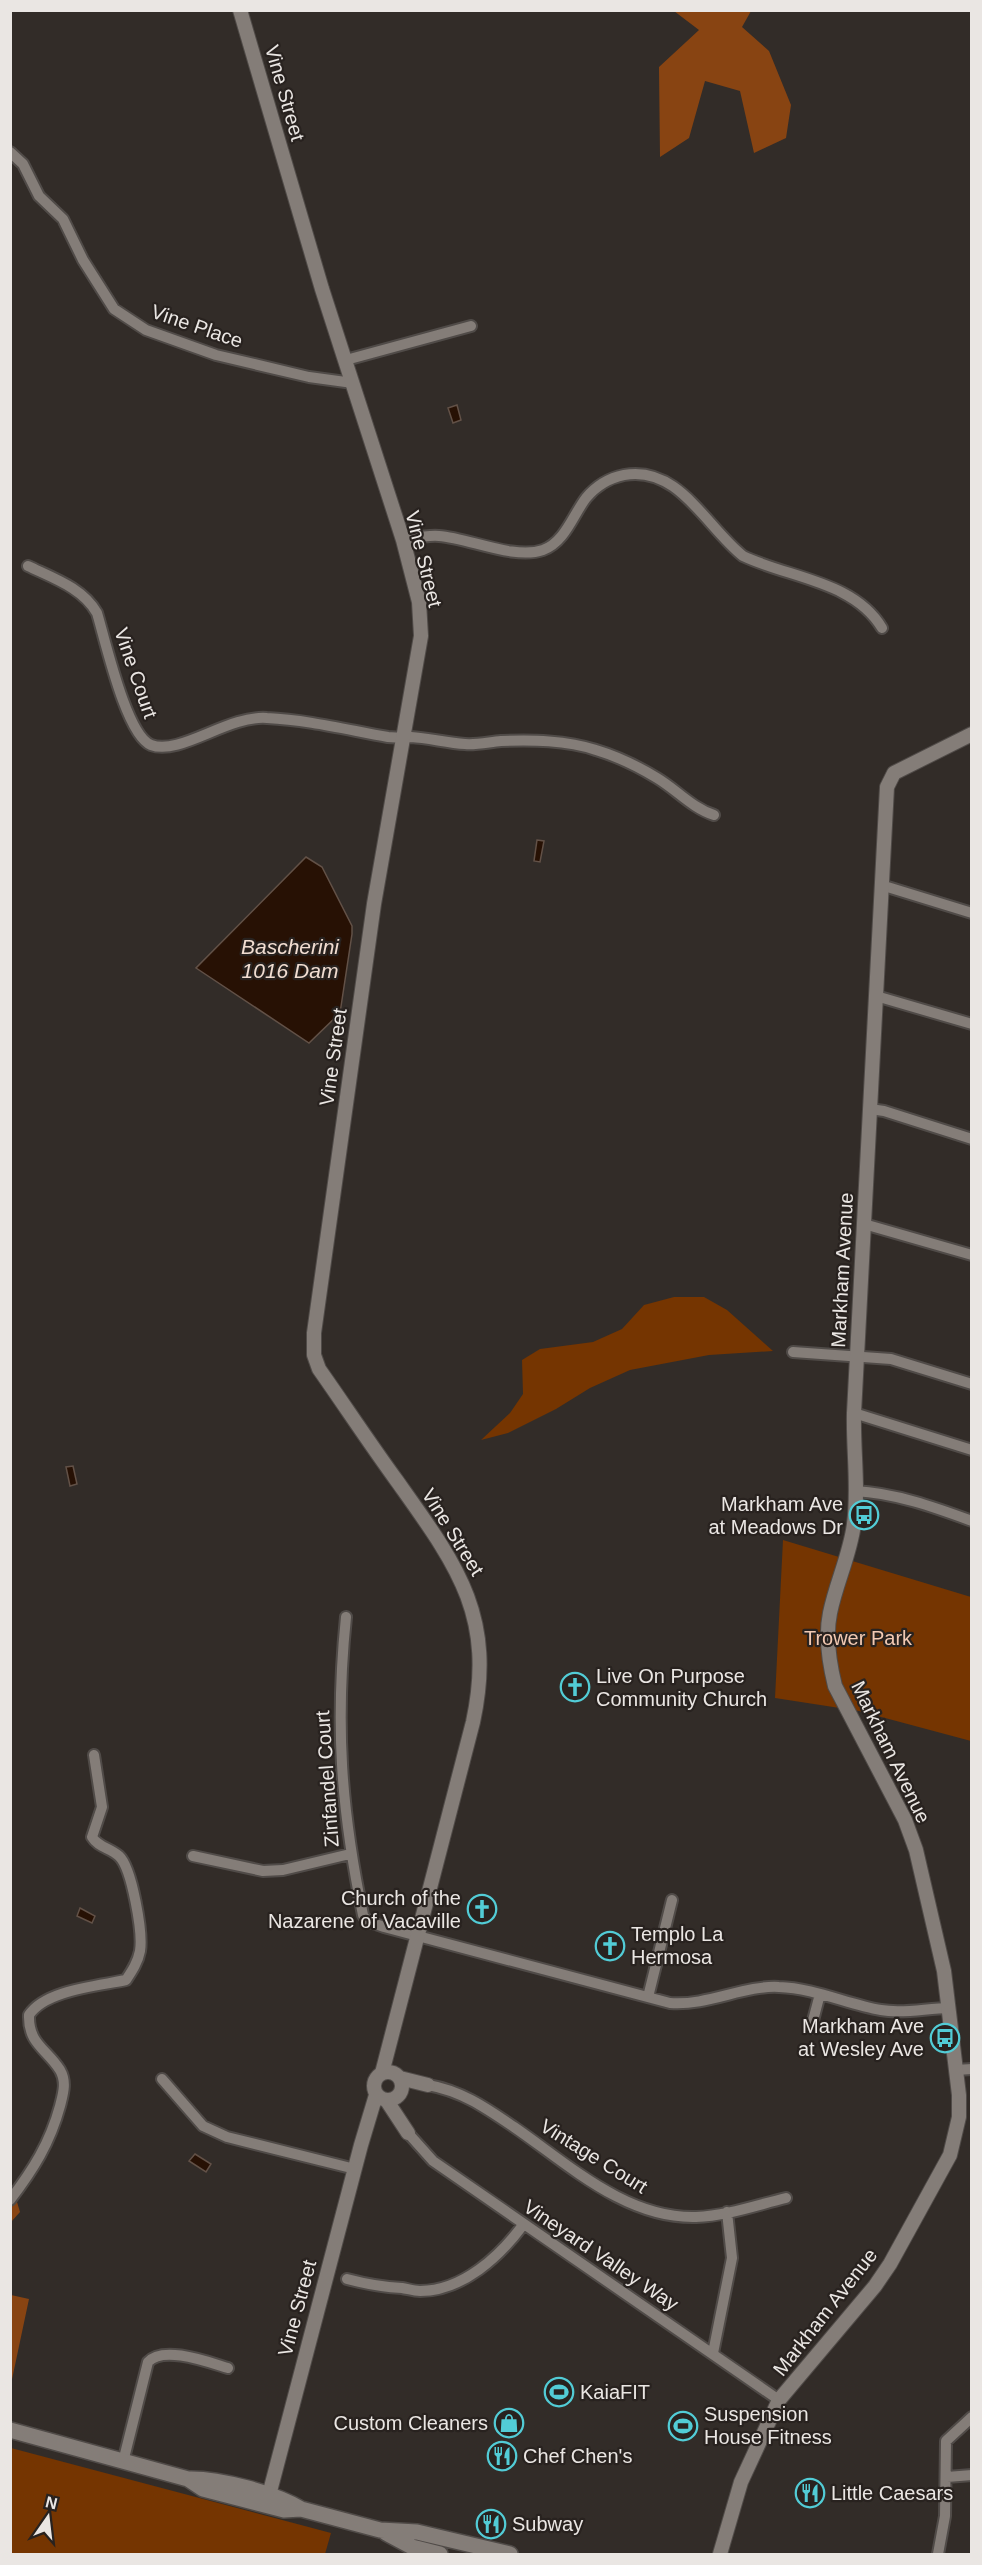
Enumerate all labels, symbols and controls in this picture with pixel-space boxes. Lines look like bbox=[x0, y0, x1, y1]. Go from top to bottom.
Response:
street label: Vine Street bbox=[261, 43, 309, 144]
street label: Vine Place bbox=[148, 300, 246, 352]
street label: Vine Street bbox=[401, 509, 447, 610]
street label: Vine Court bbox=[110, 625, 162, 721]
water label: Bascherini 1016 Dam bbox=[241, 935, 340, 982]
street label: Vine Street bbox=[315, 1006, 351, 1107]
street label: Markham Avenue bbox=[827, 1192, 857, 1348]
street label: Vine Street bbox=[418, 1484, 489, 1580]
place label: Markham Ave at Meadows Dr bbox=[709, 1493, 843, 1538]
bus stop icon: Markham Ave at Meadows Dr bbox=[848, 1499, 880, 1531]
park label: Trower Park bbox=[804, 1627, 913, 1649]
place label: Live On Purpose Community Church bbox=[596, 1665, 767, 1710]
church icon: Live On Purpose Community Church bbox=[559, 1671, 591, 1703]
street label: Markham Avenue bbox=[847, 1677, 935, 1827]
street label: Zinfandel Court bbox=[311, 1710, 343, 1848]
place label: Church of the Nazarene of Vacaville bbox=[268, 1887, 461, 1932]
church icon: Church of the Nazarene of Vacaville bbox=[466, 1893, 498, 1925]
place label: Templo La Hermosa bbox=[631, 1923, 724, 1968]
church icon: Templo La Hermosa bbox=[594, 1930, 626, 1962]
place label: Markham Ave at Wesley Ave bbox=[798, 2015, 924, 2060]
bus stop icon: Markham Ave at Wesley Ave bbox=[929, 2022, 961, 2054]
street label: Vintage Court bbox=[536, 2114, 652, 2198]
street label: Vineyard Valley Way bbox=[519, 2195, 683, 2315]
street label: Markham Avenue bbox=[769, 2244, 881, 2380]
street label: Vine Street bbox=[274, 2257, 320, 2358]
sports icon: KaiaFIT bbox=[543, 2376, 575, 2408]
place label: KaiaFIT bbox=[580, 2381, 650, 2403]
place label: Suspension House Fitness bbox=[704, 2403, 832, 2448]
shop icon: Custom Cleaners bbox=[493, 2407, 525, 2439]
sports icon: Suspension House Fitness bbox=[667, 2410, 699, 2442]
place label: Custom Cleaners bbox=[333, 2412, 488, 2434]
restaurant icon: Chef Chen's bbox=[486, 2440, 518, 2472]
place label: Chef Chen's bbox=[523, 2445, 632, 2467]
restaurant icon: Little Caesars bbox=[794, 2477, 826, 2509]
place label: Little Caesars bbox=[831, 2482, 953, 2504]
north arrow bbox=[18, 2487, 78, 2547]
text: N bbox=[44, 2493, 59, 2513]
restaurant icon: Subway bbox=[475, 2508, 507, 2540]
place label: Subway bbox=[512, 2513, 583, 2535]

